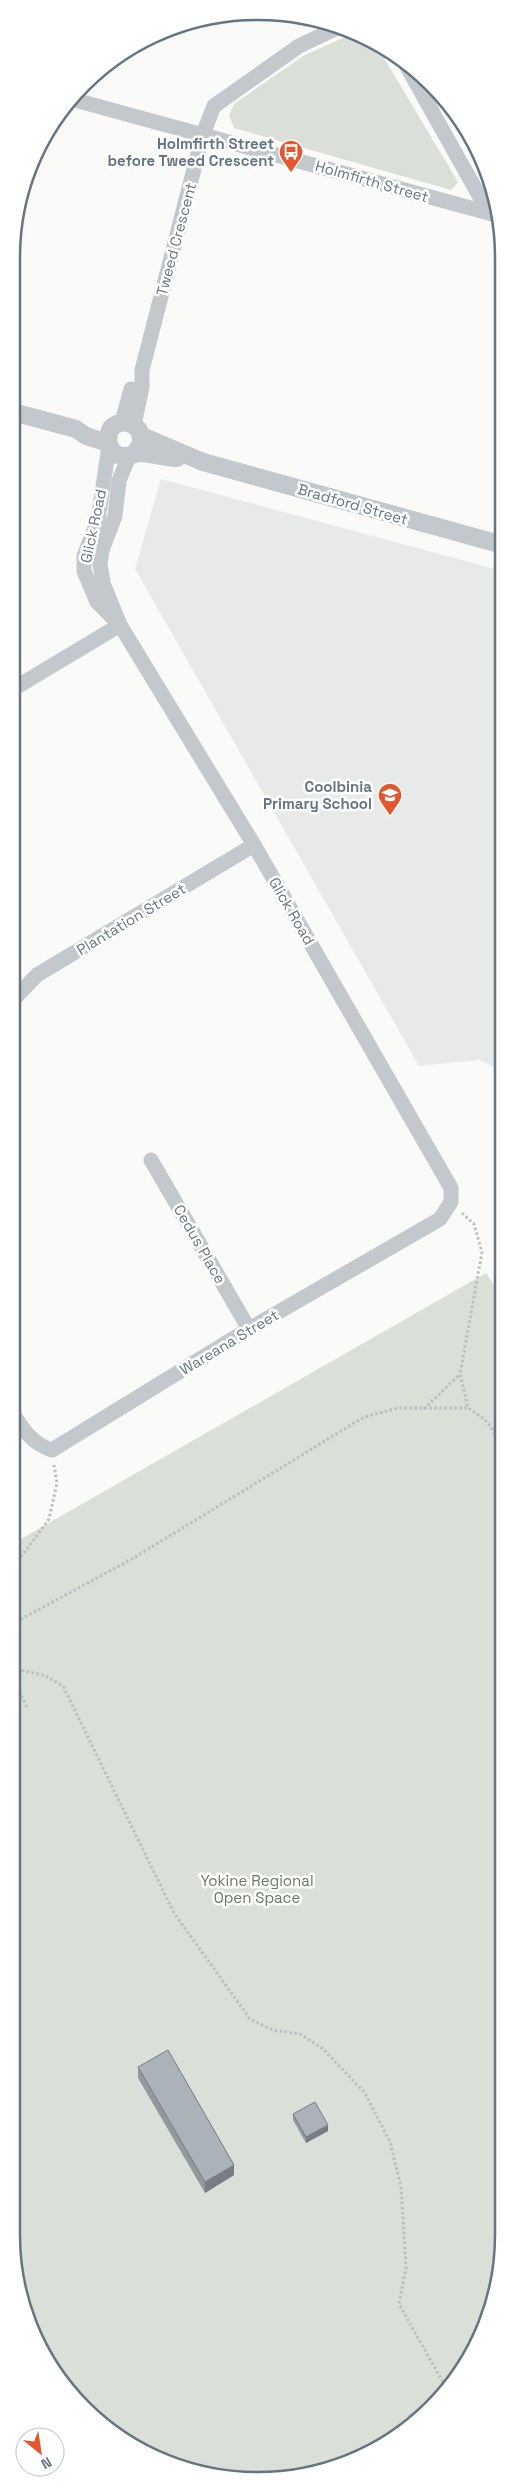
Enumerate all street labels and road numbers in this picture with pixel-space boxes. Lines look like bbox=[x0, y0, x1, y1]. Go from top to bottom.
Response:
street label: Holmfirth Street bbox=[313, 156, 431, 206]
street label: Tweed Crescent bbox=[152, 180, 200, 298]
street label: Bradford Street bbox=[296, 479, 410, 529]
street label: Glick Road bbox=[76, 487, 110, 565]
street label: Glick Road bbox=[265, 874, 319, 948]
street label: Plantation Street bbox=[73, 879, 189, 959]
street label: Cedus Place bbox=[170, 1201, 230, 1287]
street label: Wareana Street bbox=[176, 1305, 282, 1379]

